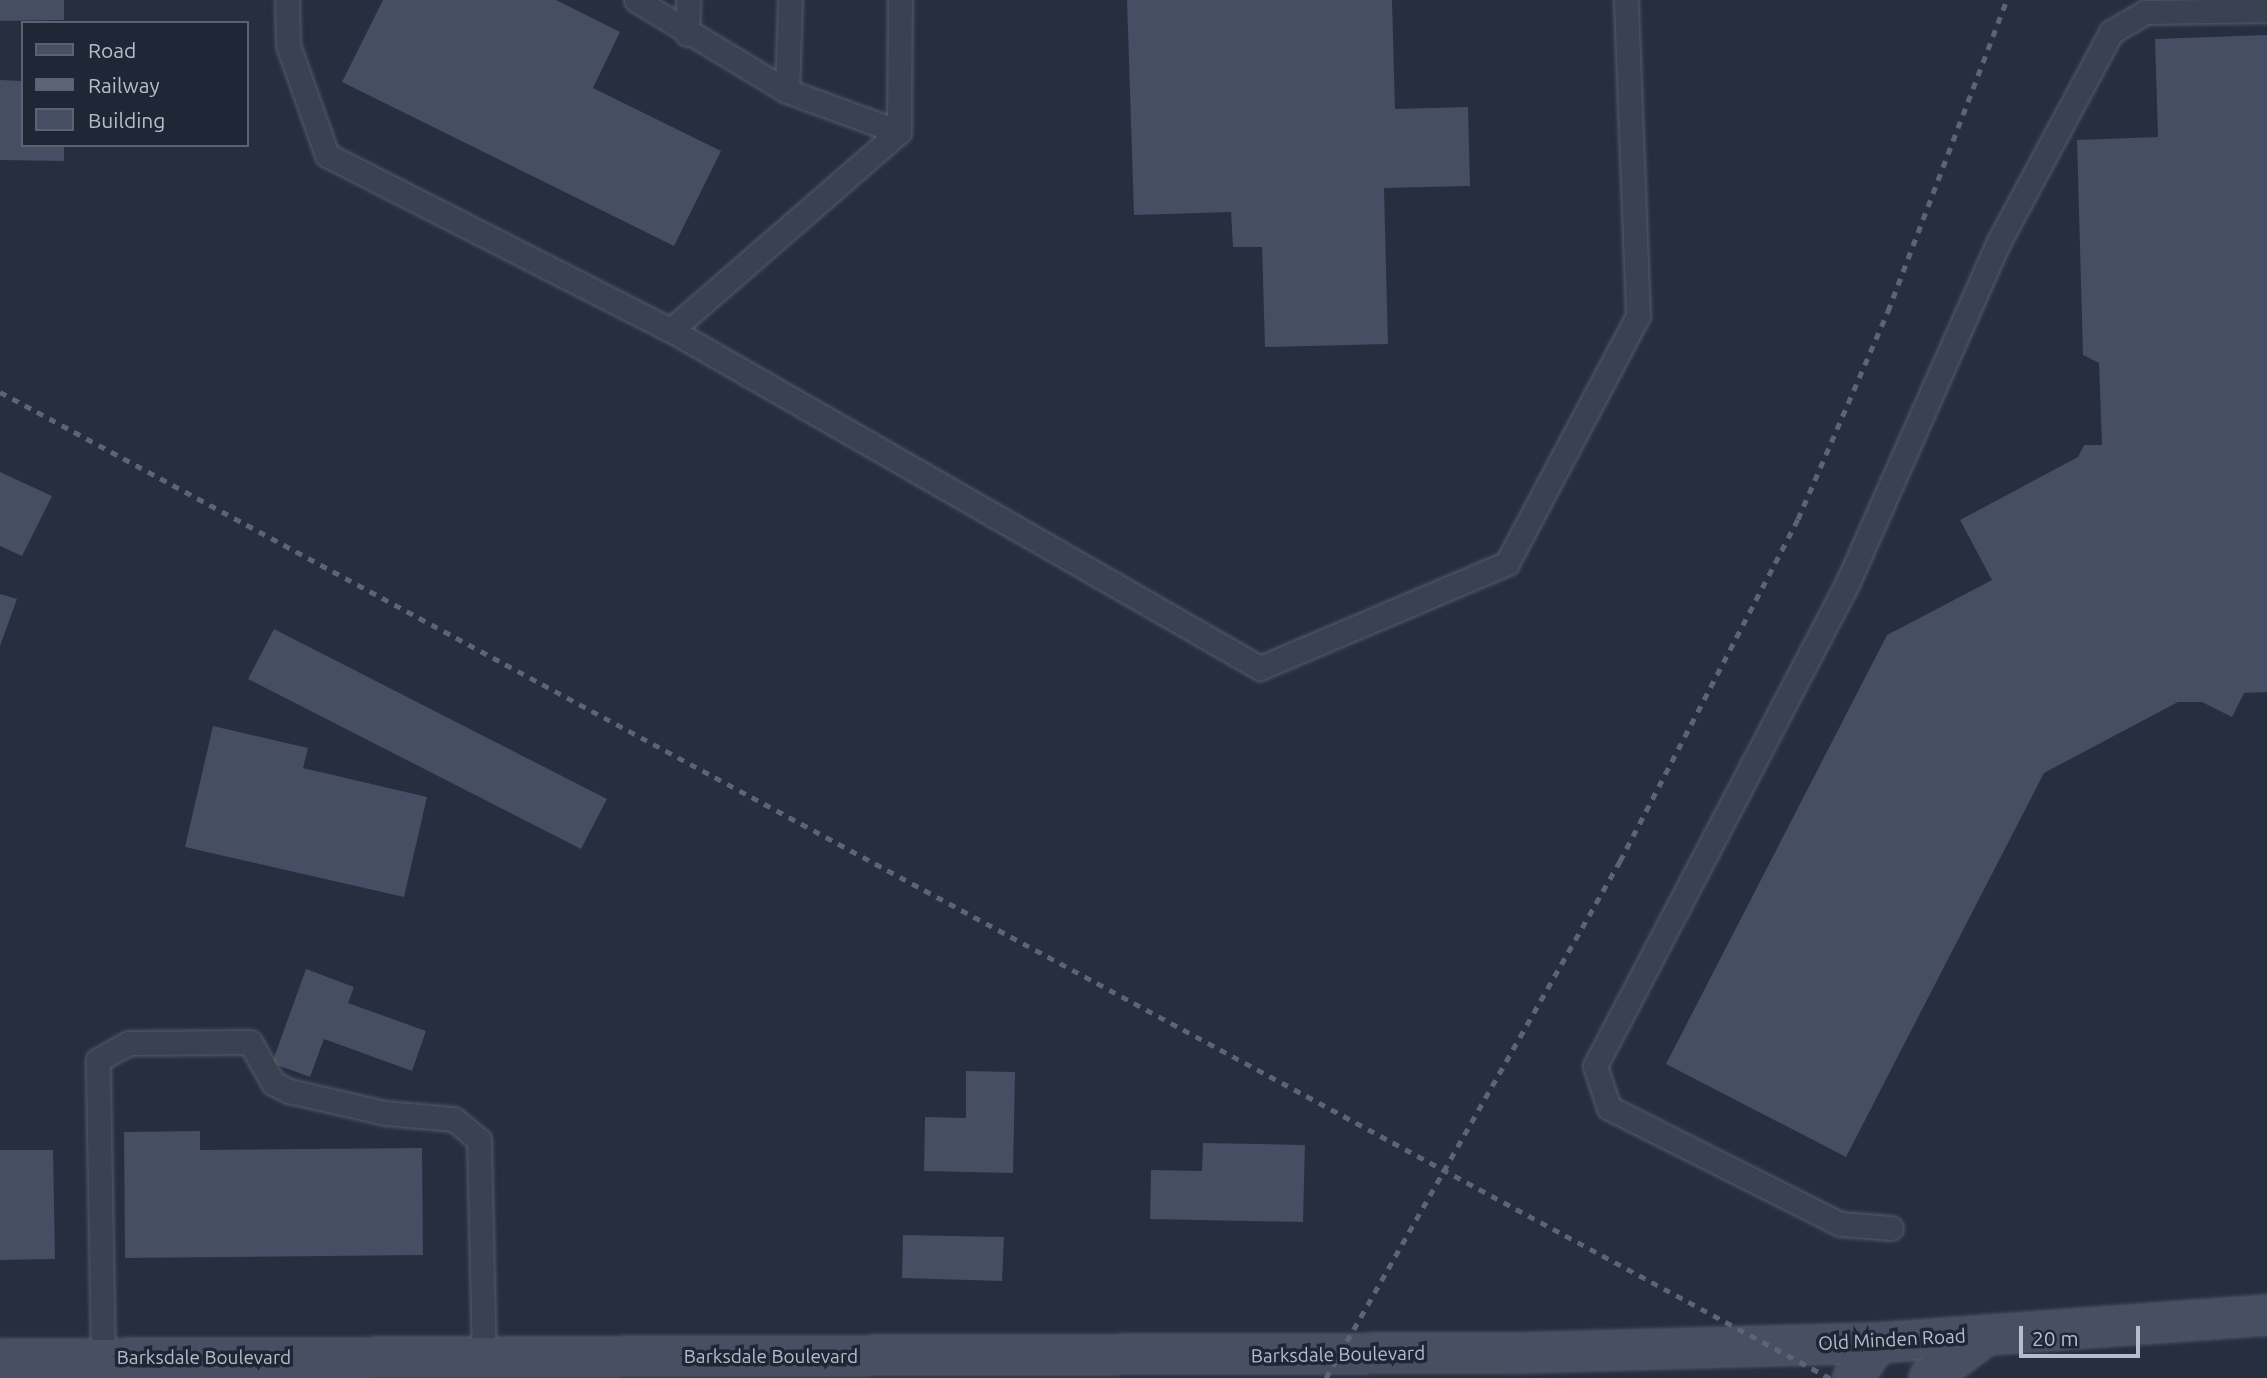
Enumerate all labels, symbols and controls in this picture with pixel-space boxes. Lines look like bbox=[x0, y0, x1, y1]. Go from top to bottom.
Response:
legend bbox=[21, 21, 248, 147]
text: Road bbox=[88, 38, 136, 62]
text: Railway bbox=[88, 73, 160, 97]
text: Building bbox=[88, 108, 165, 132]
scale bar bbox=[2022, 1312, 2143, 1356]
street label: Old Minden Road bbox=[1818, 1325, 1966, 1355]
text: 20 m bbox=[2032, 1326, 2079, 1350]
street label: Barksdale Boulevard bbox=[1251, 1342, 1425, 1368]
street label: Barksdale Boulevard bbox=[684, 1346, 858, 1368]
street label: Barksdale Boulevard bbox=[117, 1347, 291, 1369]

